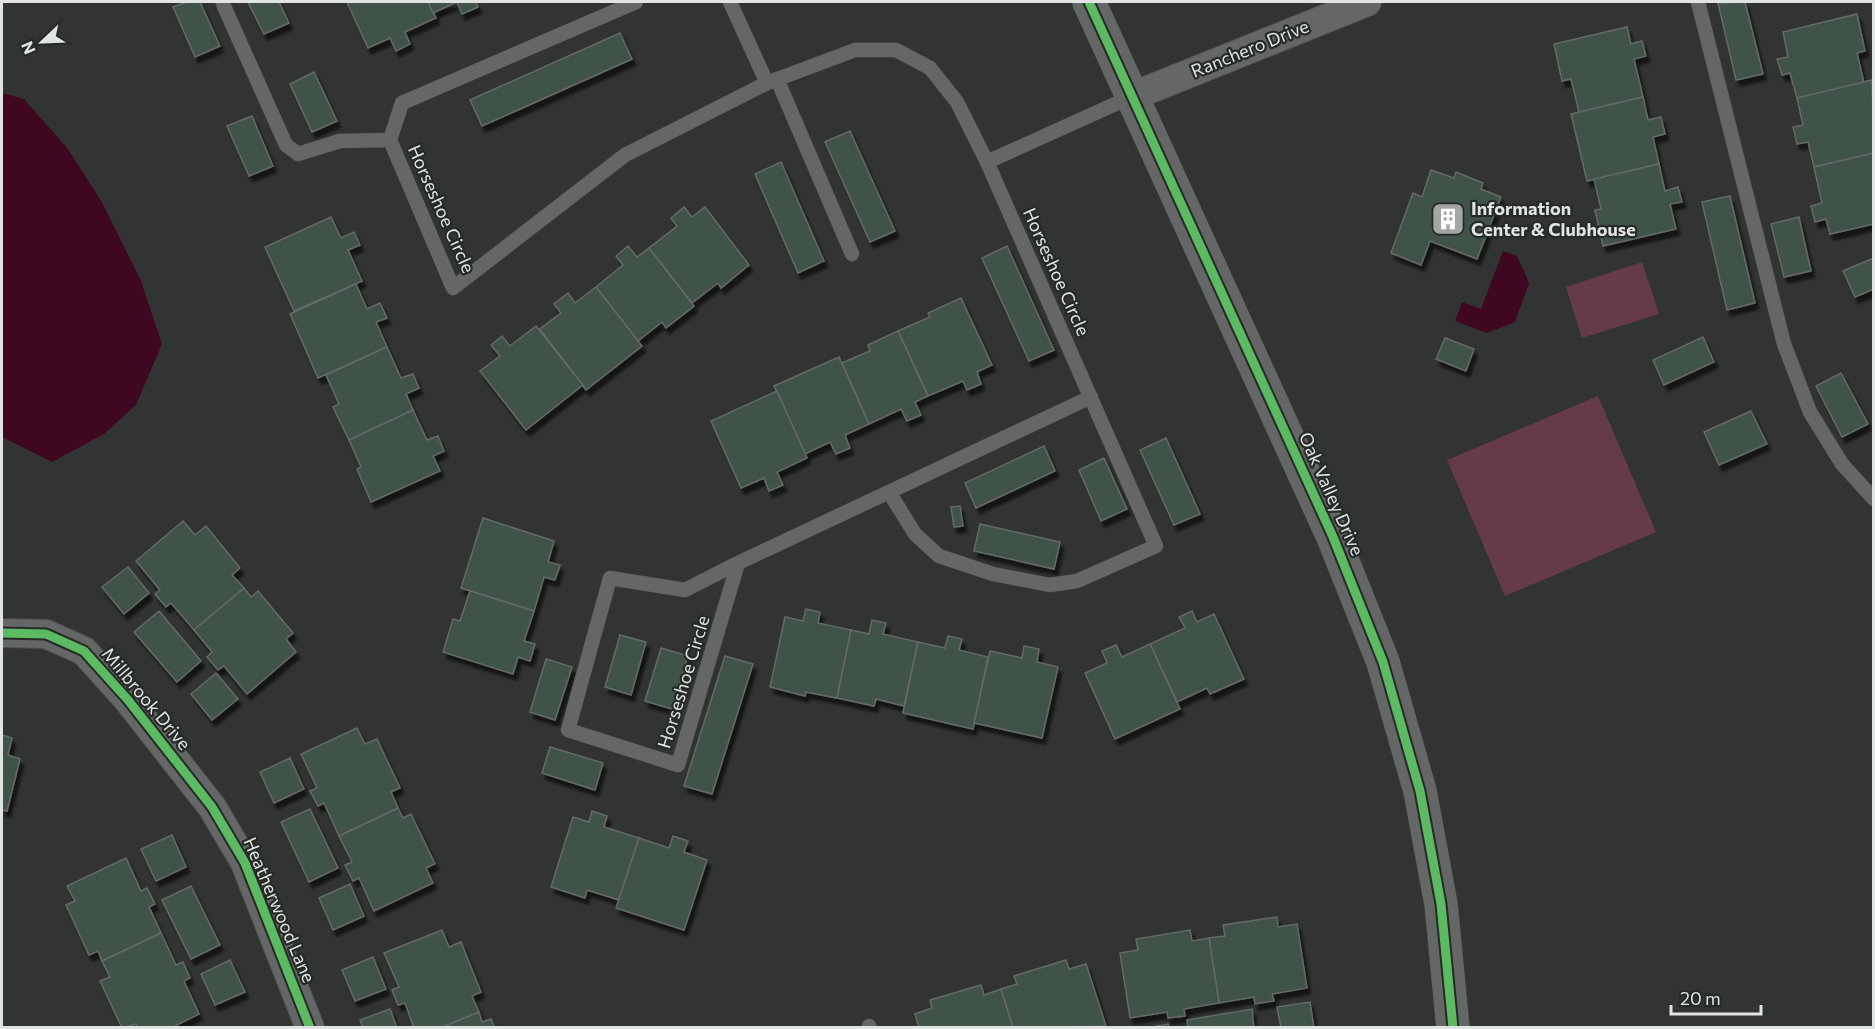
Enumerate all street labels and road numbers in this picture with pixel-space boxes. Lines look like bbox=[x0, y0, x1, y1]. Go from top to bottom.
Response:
street label: Ranchero Drive bbox=[1188, 14, 1312, 82]
street label: Horseshoe Circle bbox=[404, 141, 480, 276]
street label: Horseshoe Circle bbox=[1019, 204, 1095, 339]
street label: Oak Valley Drive bbox=[1295, 428, 1369, 559]
street label: Horseshoe Circle bbox=[652, 613, 714, 751]
street label: Millbrook Drive bbox=[98, 643, 196, 754]
street label: Heatherwood Lane bbox=[239, 834, 320, 986]

